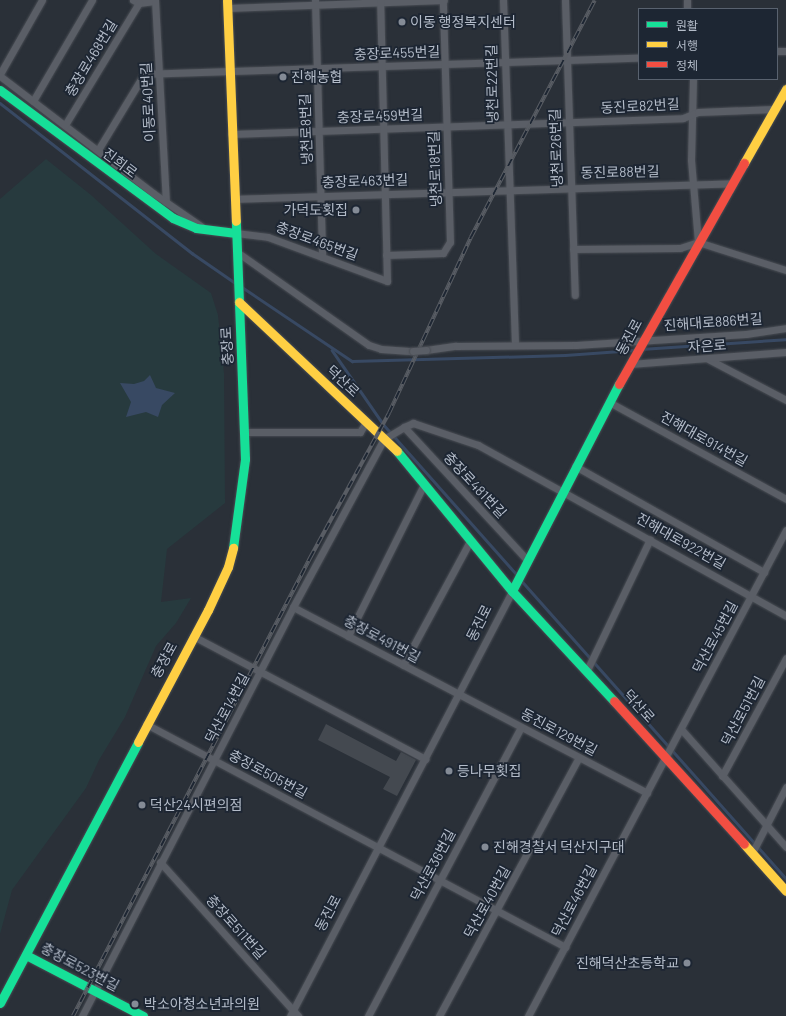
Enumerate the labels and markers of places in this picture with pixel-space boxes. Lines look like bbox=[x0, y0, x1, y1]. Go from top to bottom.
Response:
place label: 이동 행정복지센터 bbox=[410, 14, 516, 30]
marker: 이동 행정복지센터 bbox=[397, 17, 407, 27]
place label: 진해농협 bbox=[291, 69, 343, 85]
marker: 진해농협 bbox=[278, 72, 288, 82]
place label: 가덕도횟집 bbox=[284, 202, 348, 218]
marker: 가덕도횟집 bbox=[351, 205, 361, 215]
place label: 등나무횟집 bbox=[457, 763, 521, 779]
marker: 등나무횟집 bbox=[444, 766, 454, 776]
place label: 덕산24시편의점 bbox=[150, 797, 242, 813]
marker: 덕산24시편의점 bbox=[137, 800, 147, 810]
place label: 진해경찰서 덕산지구대 bbox=[493, 839, 625, 855]
marker: 진해경찰서 덕산지구대 bbox=[480, 842, 490, 852]
place label: 진해덕산초등학교 bbox=[576, 955, 679, 971]
marker: 진해덕산초등학교 bbox=[682, 958, 692, 968]
place label: 박소아청소년과의원 bbox=[144, 996, 260, 1012]
marker: 박소아청소년과의원 bbox=[129, 998, 141, 1010]

